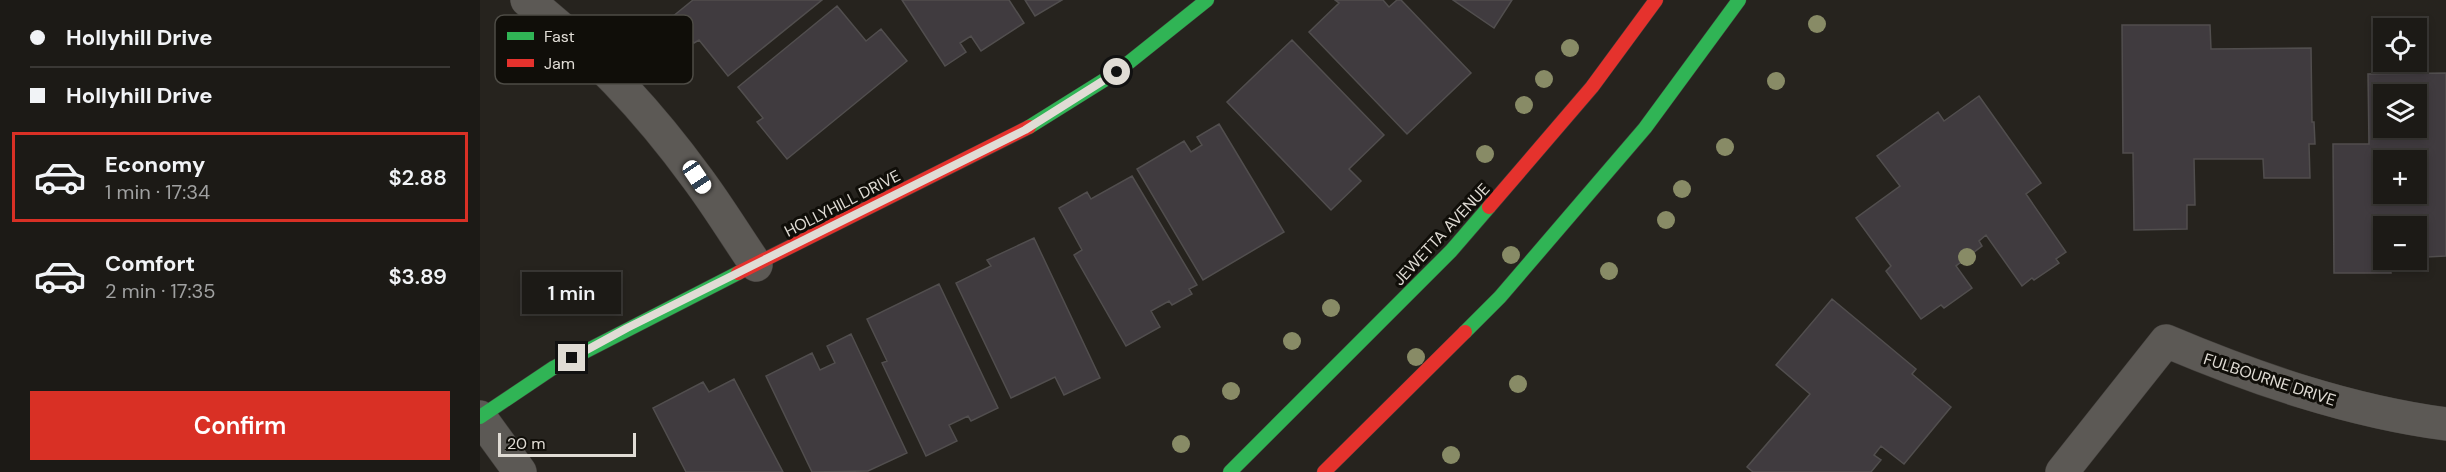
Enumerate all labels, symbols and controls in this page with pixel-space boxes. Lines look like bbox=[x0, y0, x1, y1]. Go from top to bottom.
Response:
legend bbox=[495, 15, 693, 84]
map controls bbox=[2373, 18, 2427, 270]
button: locate bbox=[2373, 18, 2427, 72]
text: Hollyhill Drive bbox=[66, 23, 212, 52]
text: Fast bbox=[544, 26, 575, 47]
text: Jam bbox=[544, 53, 575, 74]
route start bbox=[1103, 58, 1130, 85]
text: Hollyhill Drive bbox=[66, 81, 212, 110]
button: layers bbox=[2373, 84, 2427, 138]
icon: car bbox=[33, 150, 87, 204]
text: Economy bbox=[105, 150, 205, 179]
button: + bbox=[2373, 150, 2427, 204]
car bbox=[679, 157, 715, 197]
text: $2.88 bbox=[388, 163, 447, 192]
street label: HOLLYHILL DRIVE bbox=[781, 165, 904, 242]
text: 1 min · 17:34 bbox=[105, 179, 210, 205]
street label: JEWETTA AVENUE bbox=[1388, 179, 1494, 290]
button: − bbox=[2373, 216, 2427, 270]
icon: car bbox=[33, 249, 87, 303]
text: Comfort bbox=[105, 249, 195, 278]
text: $3.89 bbox=[388, 262, 447, 291]
callout: 1 min bbox=[522, 271, 622, 313]
text: 2 min · 17:35 bbox=[105, 278, 216, 304]
text: 1 min bbox=[548, 280, 595, 306]
route end bbox=[558, 344, 585, 371]
street label: FULBOURNE DRIVE bbox=[2201, 348, 2339, 411]
button: Confirm bbox=[30, 391, 450, 460]
scale bar bbox=[498, 430, 636, 458]
text: 20 m bbox=[507, 433, 546, 454]

